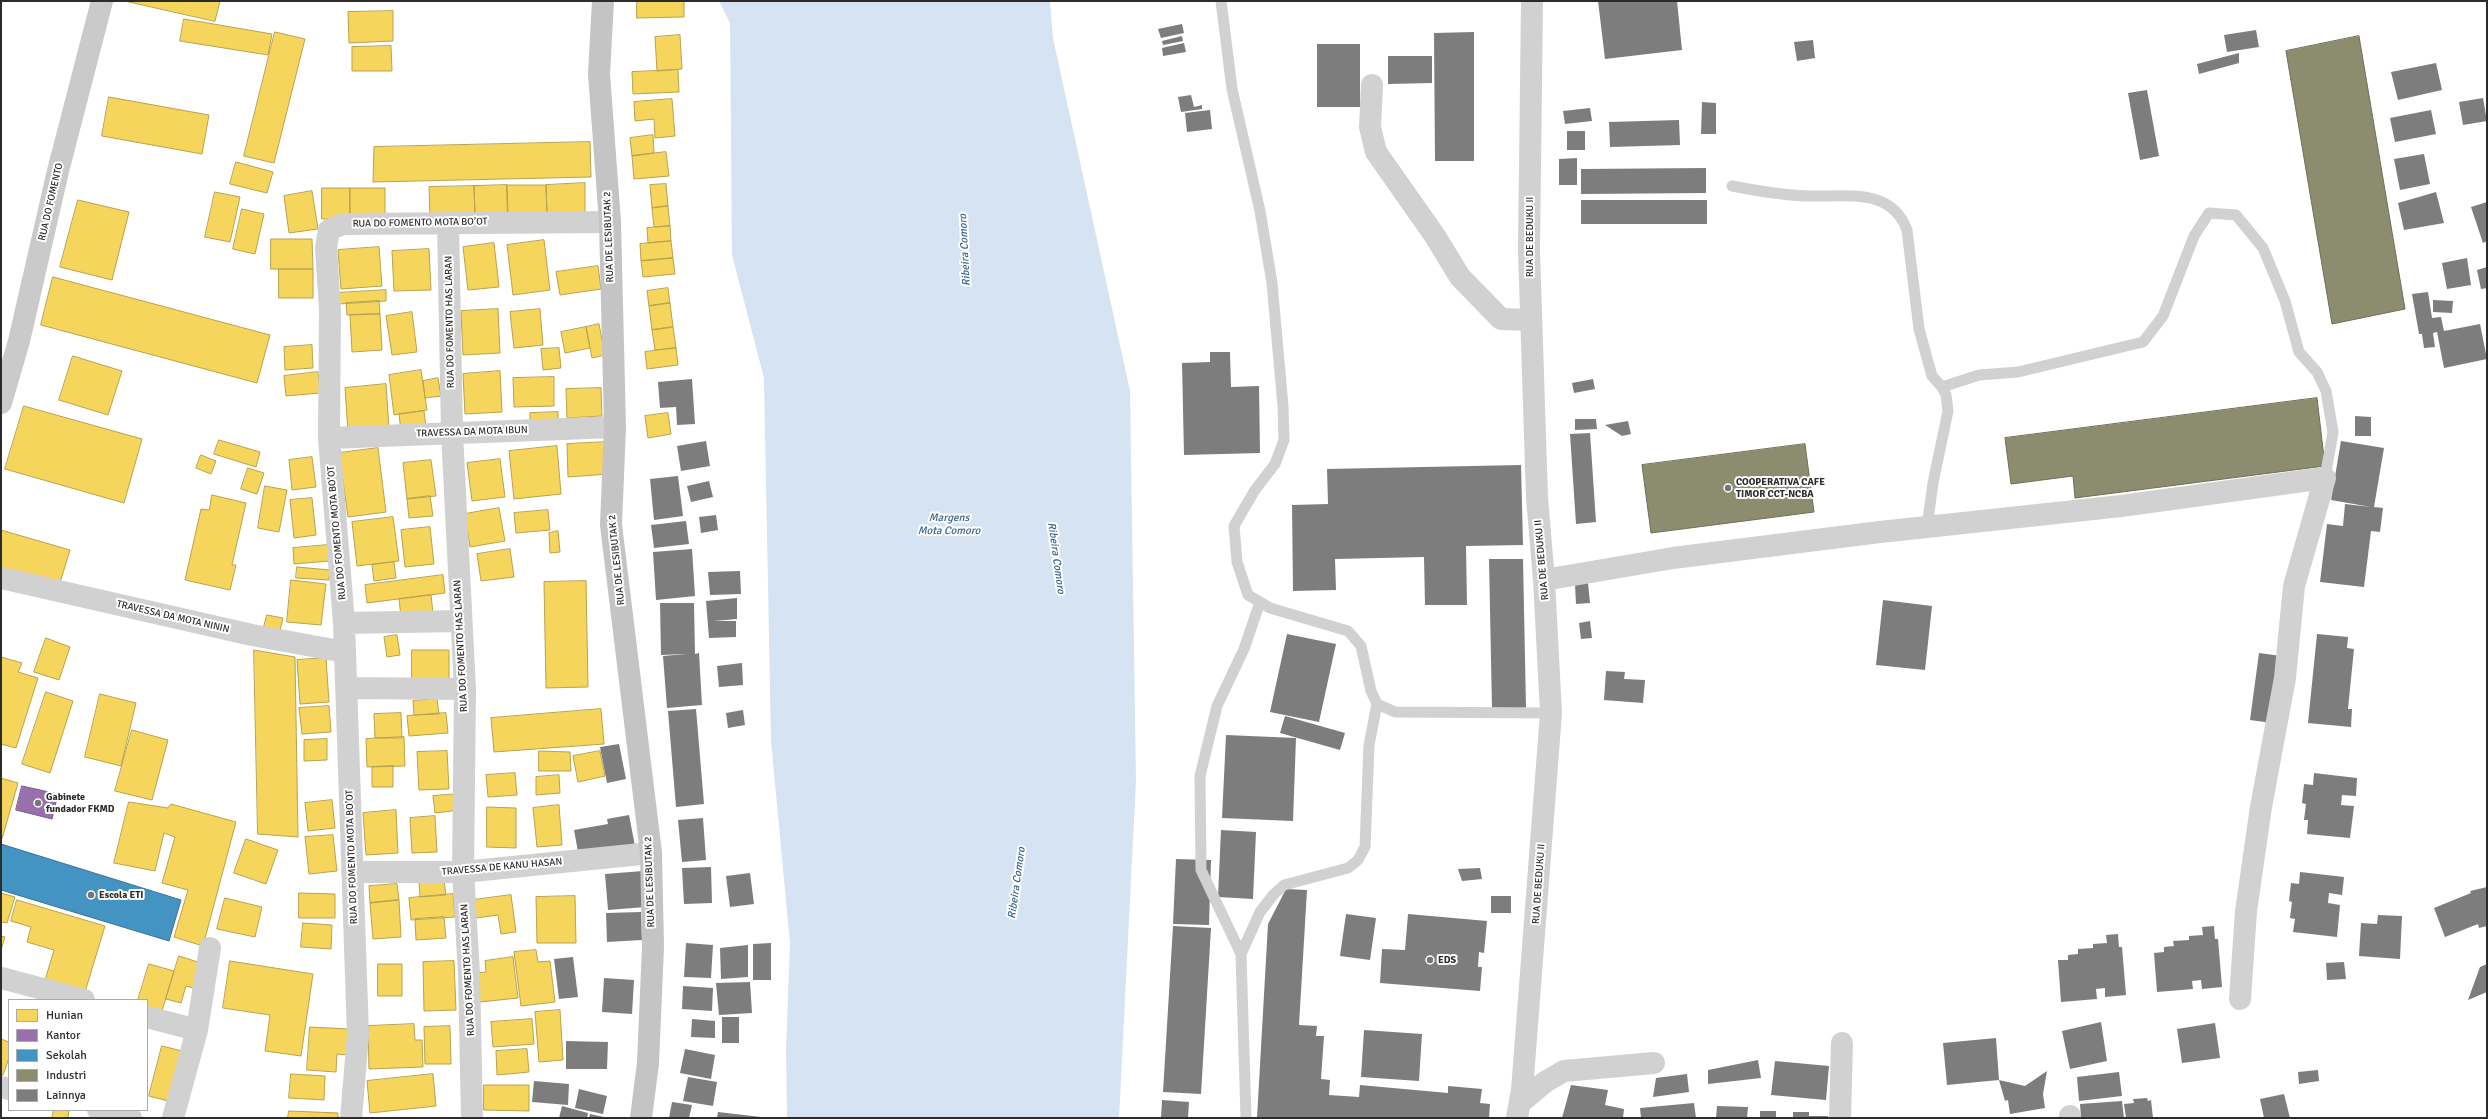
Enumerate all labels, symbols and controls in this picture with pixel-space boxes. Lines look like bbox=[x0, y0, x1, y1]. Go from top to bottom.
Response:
street label: RUA DO FOMENTO bbox=[36, 162, 66, 242]
street label: RUA DE LESIBUTAK 2 bbox=[601, 191, 617, 283]
street label: RUA DE BEDUKU II bbox=[1524, 197, 1536, 277]
water label: Ribeira Comoro bbox=[957, 214, 973, 286]
street label: RUA DO FOMENTO MOTA BO’OT bbox=[353, 216, 487, 230]
street label: RUA DO FOMENTO HAS LARAN bbox=[443, 256, 457, 388]
street label: TRAVESSA DA MOTA IBUN bbox=[416, 424, 528, 440]
street label: RUA DO FOMENTO MOTA BO’OT bbox=[325, 465, 349, 601]
place label: COOPERATIVA CAFE TIMOR CCT-NCBA bbox=[1736, 476, 1825, 500]
marker: COOPERATIVA CAFE TIMOR CCT-NCBA bbox=[1723, 483, 1733, 493]
water label: Margens Mota Comoro bbox=[918, 511, 980, 537]
street label: RUA DE LESIBUTAK 2 bbox=[606, 514, 628, 606]
street label: RUA DE BEDUKU II bbox=[1533, 519, 1551, 601]
water label: Ribeira Comoro bbox=[1044, 521, 1068, 595]
street label: RUA DO FOMENTO HAS LARAN bbox=[452, 580, 470, 712]
street label: TRAVESSA DA MOTA NININ bbox=[115, 598, 231, 636]
street label: RUA DO FOMENTO MOTA BO’OT bbox=[344, 789, 360, 925]
place label: Gabinete fundador FKMD bbox=[46, 791, 114, 814]
marker: Gabinete fundador FKMD bbox=[33, 798, 43, 808]
street label: RUA DE LESIBUTAK 2 bbox=[642, 836, 658, 928]
street label: RUA DE BEDUKU II bbox=[1530, 843, 1548, 925]
water label: Ribeira Comoro bbox=[1005, 846, 1029, 920]
street label: TRAVESSA DE KANU HASAN bbox=[441, 856, 563, 878]
place label: Escola ETI bbox=[99, 889, 144, 901]
marker: Escola ETI bbox=[86, 890, 96, 900]
street label: RUA DO FOMENTO HAS LARAN bbox=[459, 904, 477, 1036]
place label: EDS bbox=[1438, 954, 1456, 966]
marker: EDS bbox=[1425, 955, 1435, 965]
legend bbox=[8, 999, 148, 1111]
text: Hunian bbox=[46, 1008, 83, 1023]
text: Kantor bbox=[46, 1028, 81, 1043]
text: Sekolah bbox=[46, 1048, 87, 1063]
text: Industri bbox=[46, 1068, 86, 1083]
text: Lainnya bbox=[46, 1088, 86, 1103]

